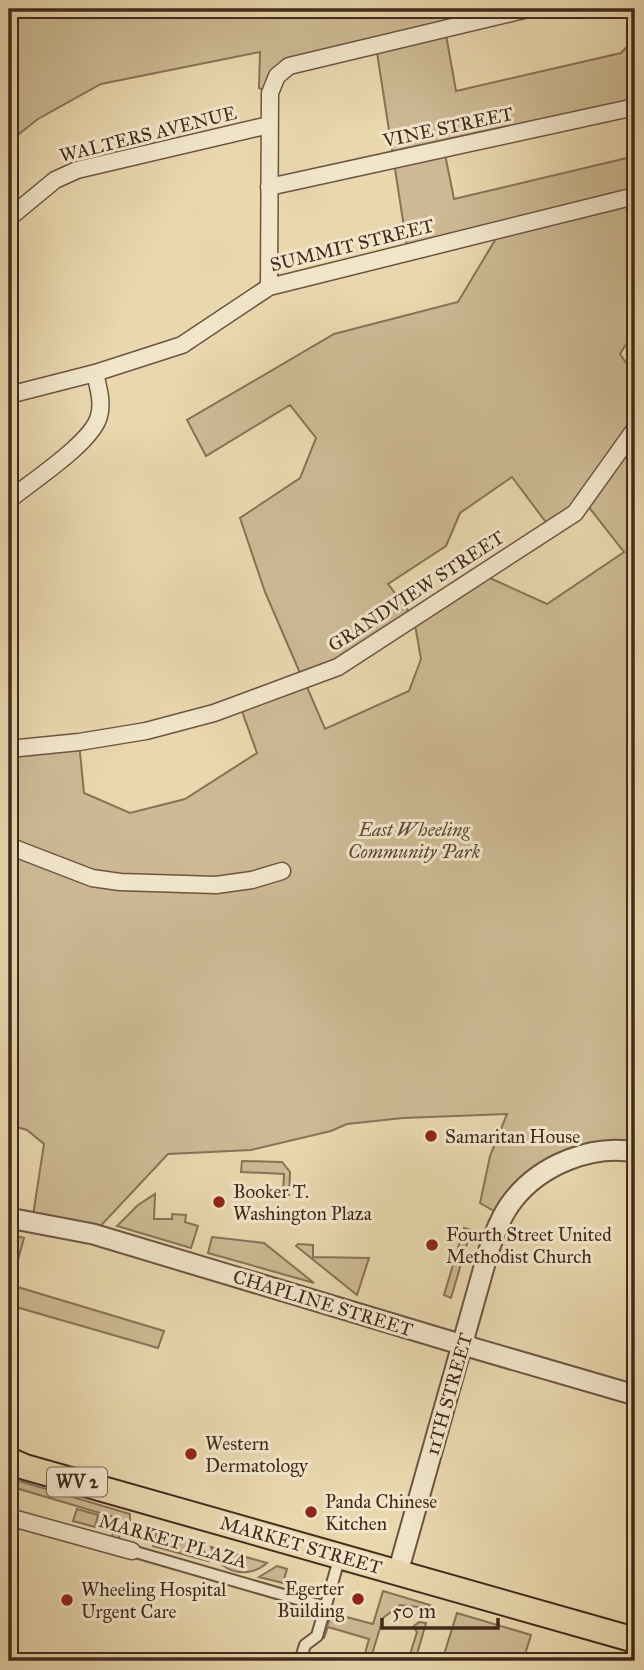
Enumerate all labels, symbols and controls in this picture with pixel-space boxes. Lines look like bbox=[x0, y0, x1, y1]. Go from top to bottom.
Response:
street label: WALTERS AVENUE bbox=[57, 101, 239, 167]
street label: VINE STREET bbox=[380, 102, 515, 152]
street label: SUMMIT STREET bbox=[268, 214, 436, 276]
street label: GRANDVIEW STREET bbox=[324, 525, 508, 657]
park label: East Wheeling Community Park bbox=[348, 818, 481, 863]
place label: Samaritan House bbox=[445, 1125, 580, 1148]
marker: Samaritan House bbox=[423, 1128, 439, 1144]
place label: Booker T. Washington Plaza bbox=[233, 1180, 373, 1226]
marker: Booker T. Washington Plaza bbox=[211, 1194, 227, 1210]
place label: Fourth Street United Methodist Church bbox=[446, 1223, 612, 1268]
marker: Fourth Street United Methodist Church bbox=[424, 1237, 440, 1253]
street label: CHAPLINE STREET bbox=[230, 1265, 416, 1341]
street label: 11TH STREET bbox=[421, 1330, 477, 1458]
place label: Western Dermatology bbox=[205, 1432, 309, 1478]
marker: Western Dermatology bbox=[183, 1446, 199, 1462]
road number: WV 2 bbox=[47, 1468, 107, 1497]
place label: Panda Chinese Kitchen bbox=[325, 1490, 437, 1535]
marker: Panda Chinese Kitchen bbox=[303, 1504, 319, 1520]
street label: MARKET PLAZA bbox=[96, 1509, 250, 1573]
street label: MARKET STREET bbox=[217, 1511, 385, 1579]
place label: Egerter Building bbox=[277, 1577, 345, 1623]
place label: Wheeling Hospital Urgent Care bbox=[81, 1578, 227, 1624]
scale bar bbox=[382, 1586, 497, 1630]
marker: Egerter Building bbox=[350, 1591, 366, 1607]
marker: Wheeling Hospital Urgent Care bbox=[59, 1592, 75, 1608]
text: 50 m bbox=[392, 1598, 437, 1624]

